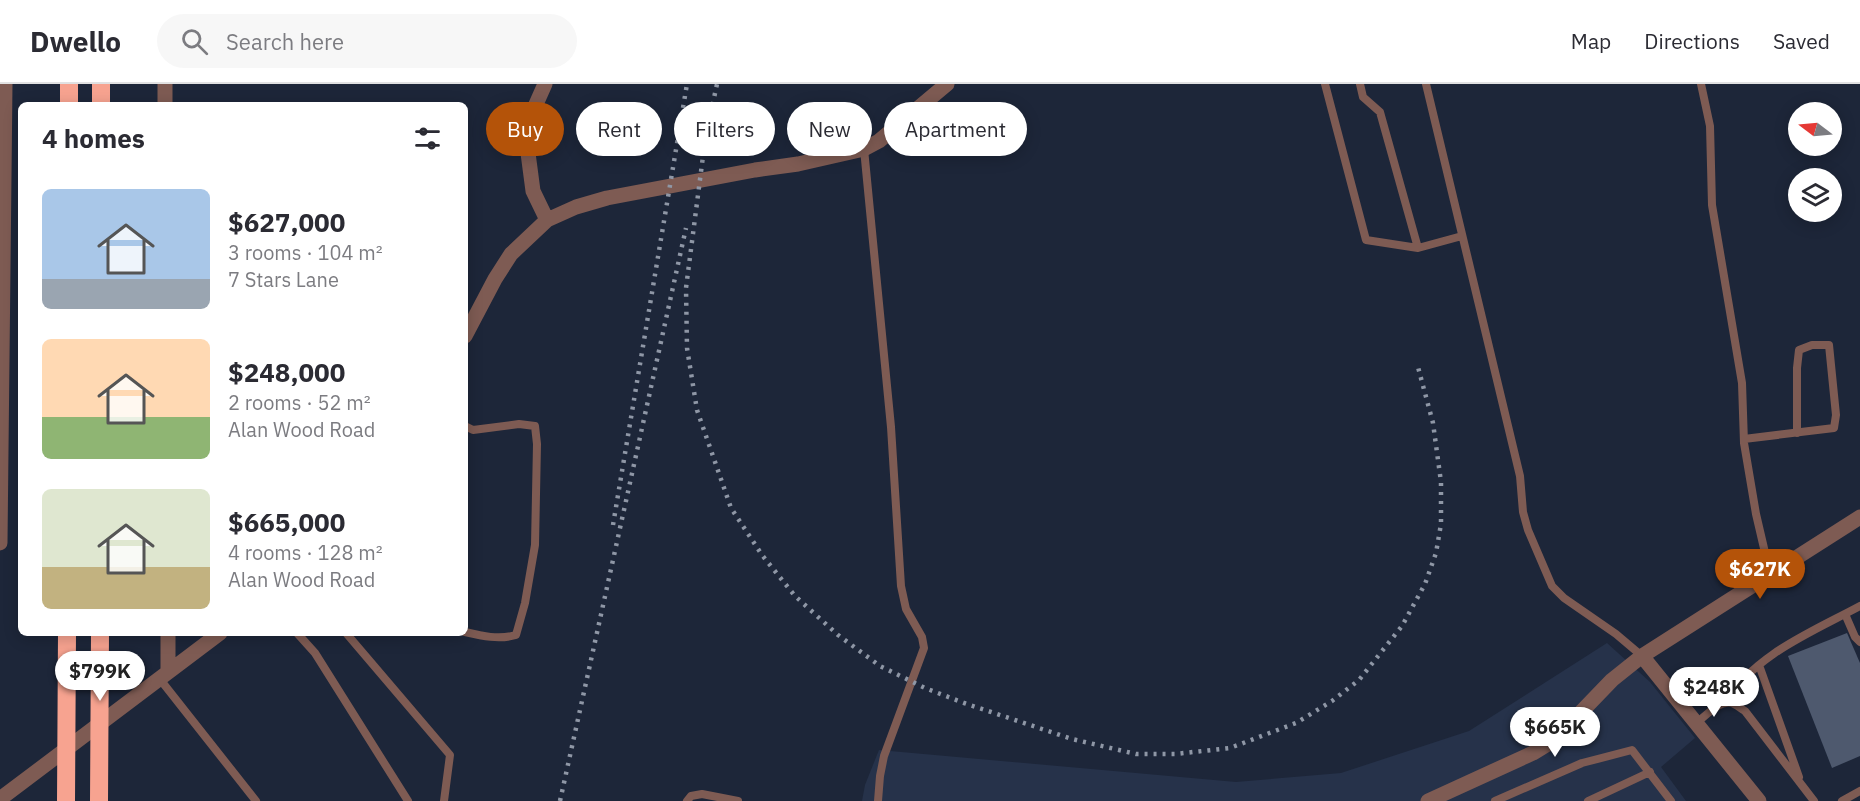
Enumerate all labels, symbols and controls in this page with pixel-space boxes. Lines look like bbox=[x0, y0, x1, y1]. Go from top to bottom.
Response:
search box bbox=[157, 14, 577, 68]
text: Dwello bbox=[30, 23, 121, 60]
icon: search bbox=[178, 25, 211, 58]
text: Search here bbox=[226, 27, 344, 56]
text: Map bbox=[1571, 27, 1611, 55]
text: Directions bbox=[1644, 27, 1740, 55]
text: Saved bbox=[1773, 27, 1830, 55]
chip: Buy bbox=[486, 102, 564, 156]
chip: Rent bbox=[576, 102, 662, 156]
chip: Filters bbox=[674, 102, 775, 156]
chip: New bbox=[787, 102, 872, 156]
chip: Apartment bbox=[884, 102, 1027, 156]
north arrow bbox=[1788, 102, 1842, 156]
map controls bbox=[1788, 102, 1842, 222]
text: 4 homes bbox=[42, 121, 145, 155]
icon: filters bbox=[411, 122, 444, 155]
button: layers bbox=[1788, 168, 1842, 222]
text: $627,000 bbox=[228, 205, 345, 239]
icon: home bbox=[90, 213, 162, 285]
text: 3 rooms · 104 m² bbox=[228, 239, 383, 266]
text: 7 Stars Lane bbox=[228, 266, 339, 293]
text: $248,000 bbox=[228, 355, 345, 389]
icon: home bbox=[90, 363, 162, 435]
text: 2 rooms · 52 m² bbox=[228, 389, 371, 416]
text: Alan Wood Road bbox=[228, 416, 375, 443]
text: $665,000 bbox=[228, 505, 345, 539]
icon: home bbox=[90, 513, 162, 585]
text: 4 rooms · 128 m² bbox=[228, 539, 383, 566]
pin: $627K bbox=[1718, 549, 1802, 600]
text: $627K bbox=[1729, 555, 1791, 582]
text: Alan Wood Road bbox=[228, 566, 375, 593]
pin: $799K bbox=[58, 651, 142, 702]
text: $799K bbox=[69, 657, 131, 684]
pin: $248K bbox=[1672, 667, 1756, 718]
text: $248K bbox=[1683, 673, 1745, 700]
pin: $665K bbox=[1513, 707, 1597, 758]
text: $665K bbox=[1524, 713, 1586, 740]

